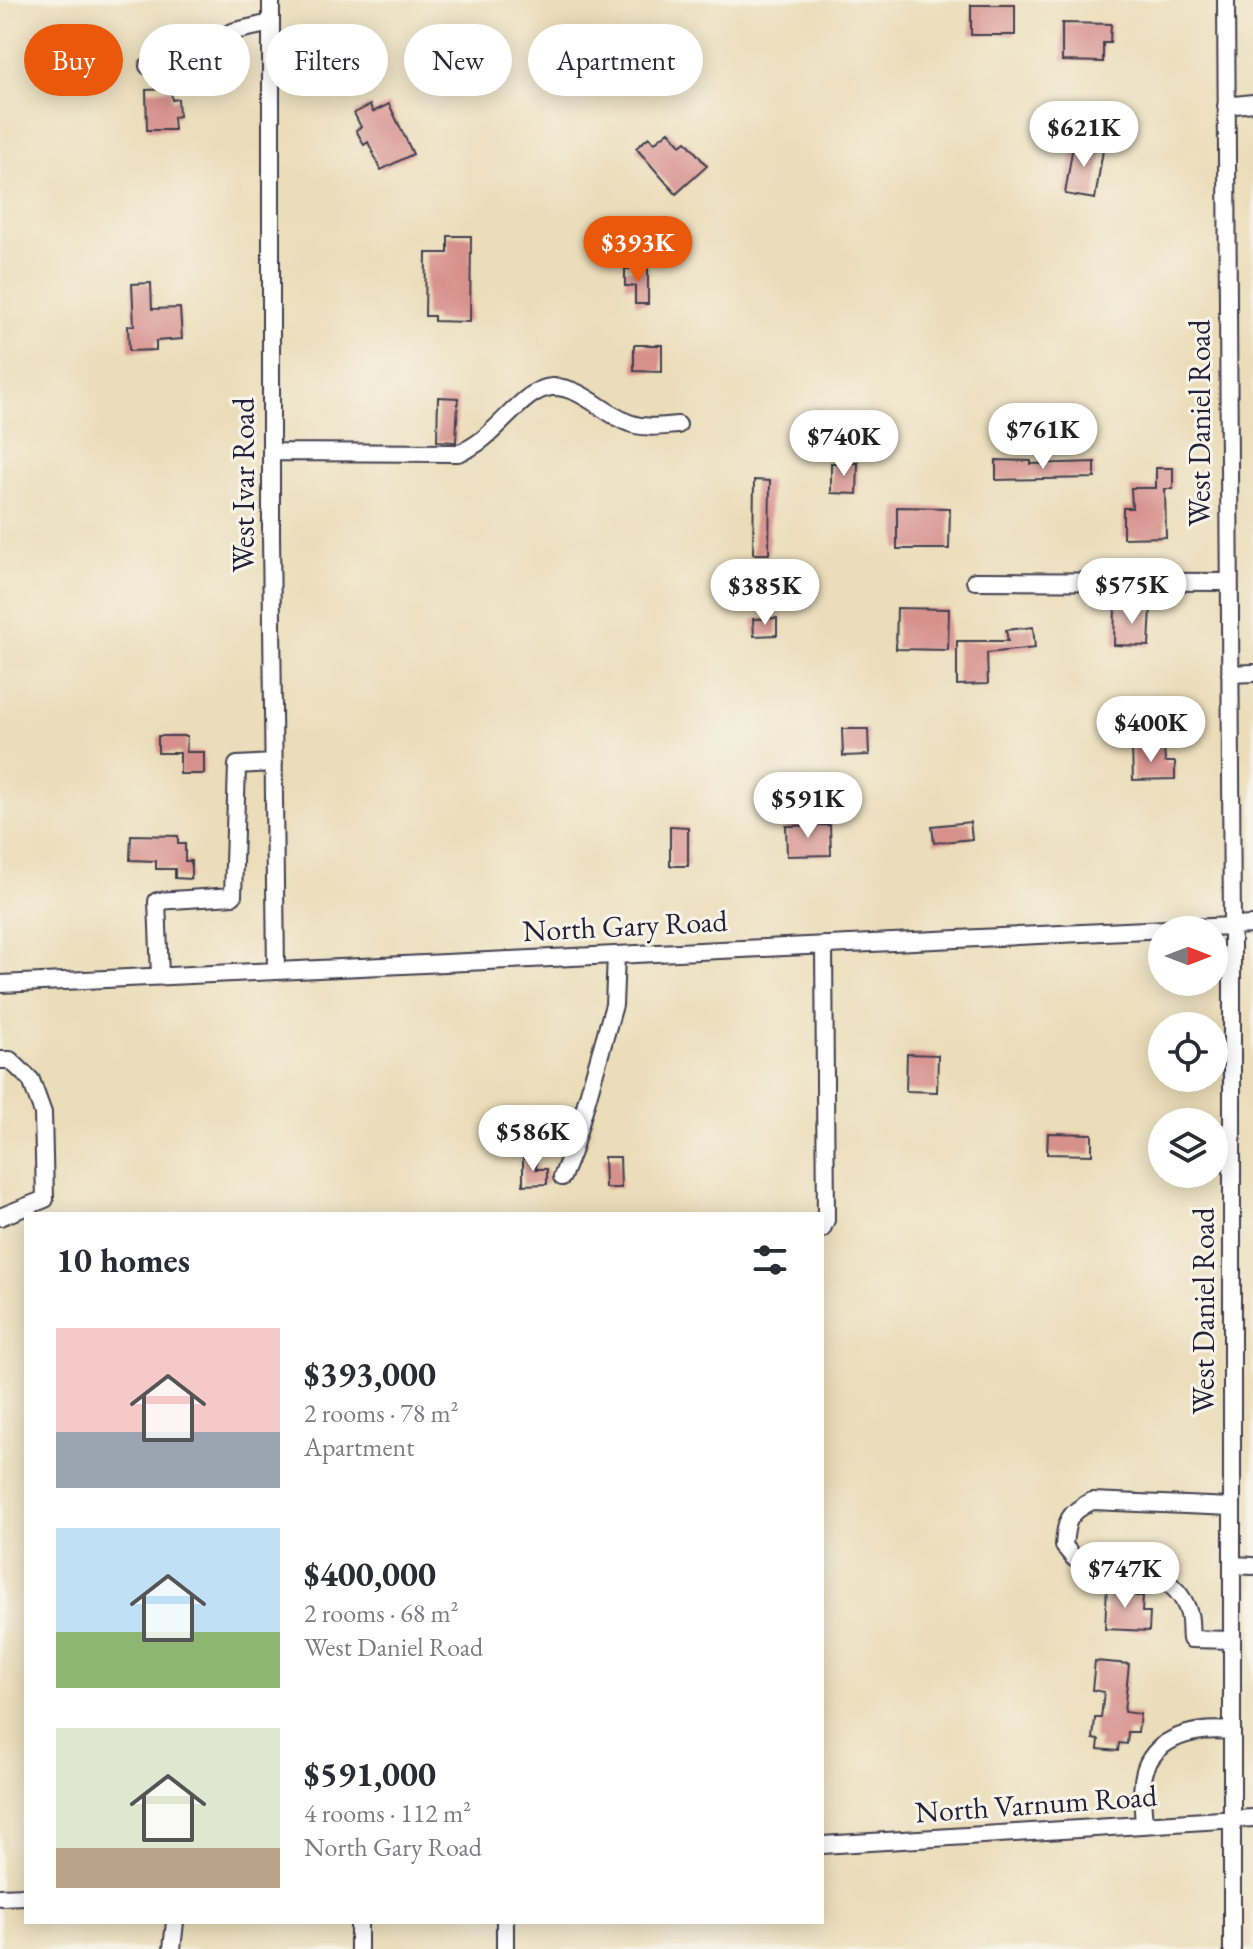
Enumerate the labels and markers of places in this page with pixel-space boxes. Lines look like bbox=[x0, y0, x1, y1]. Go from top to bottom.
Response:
pin: $621K bbox=[1028, 101, 1140, 169]
pin: $393K bbox=[582, 216, 694, 284]
pin: $761K bbox=[987, 403, 1099, 471]
pin: $740K bbox=[788, 410, 900, 478]
pin: $575K bbox=[1076, 558, 1188, 626]
pin: $385K bbox=[709, 559, 821, 627]
pin: $400K bbox=[1095, 696, 1207, 764]
pin: $591K bbox=[752, 772, 864, 840]
pin: $586K bbox=[477, 1105, 589, 1173]
pin: $747K bbox=[1069, 1542, 1181, 1610]

